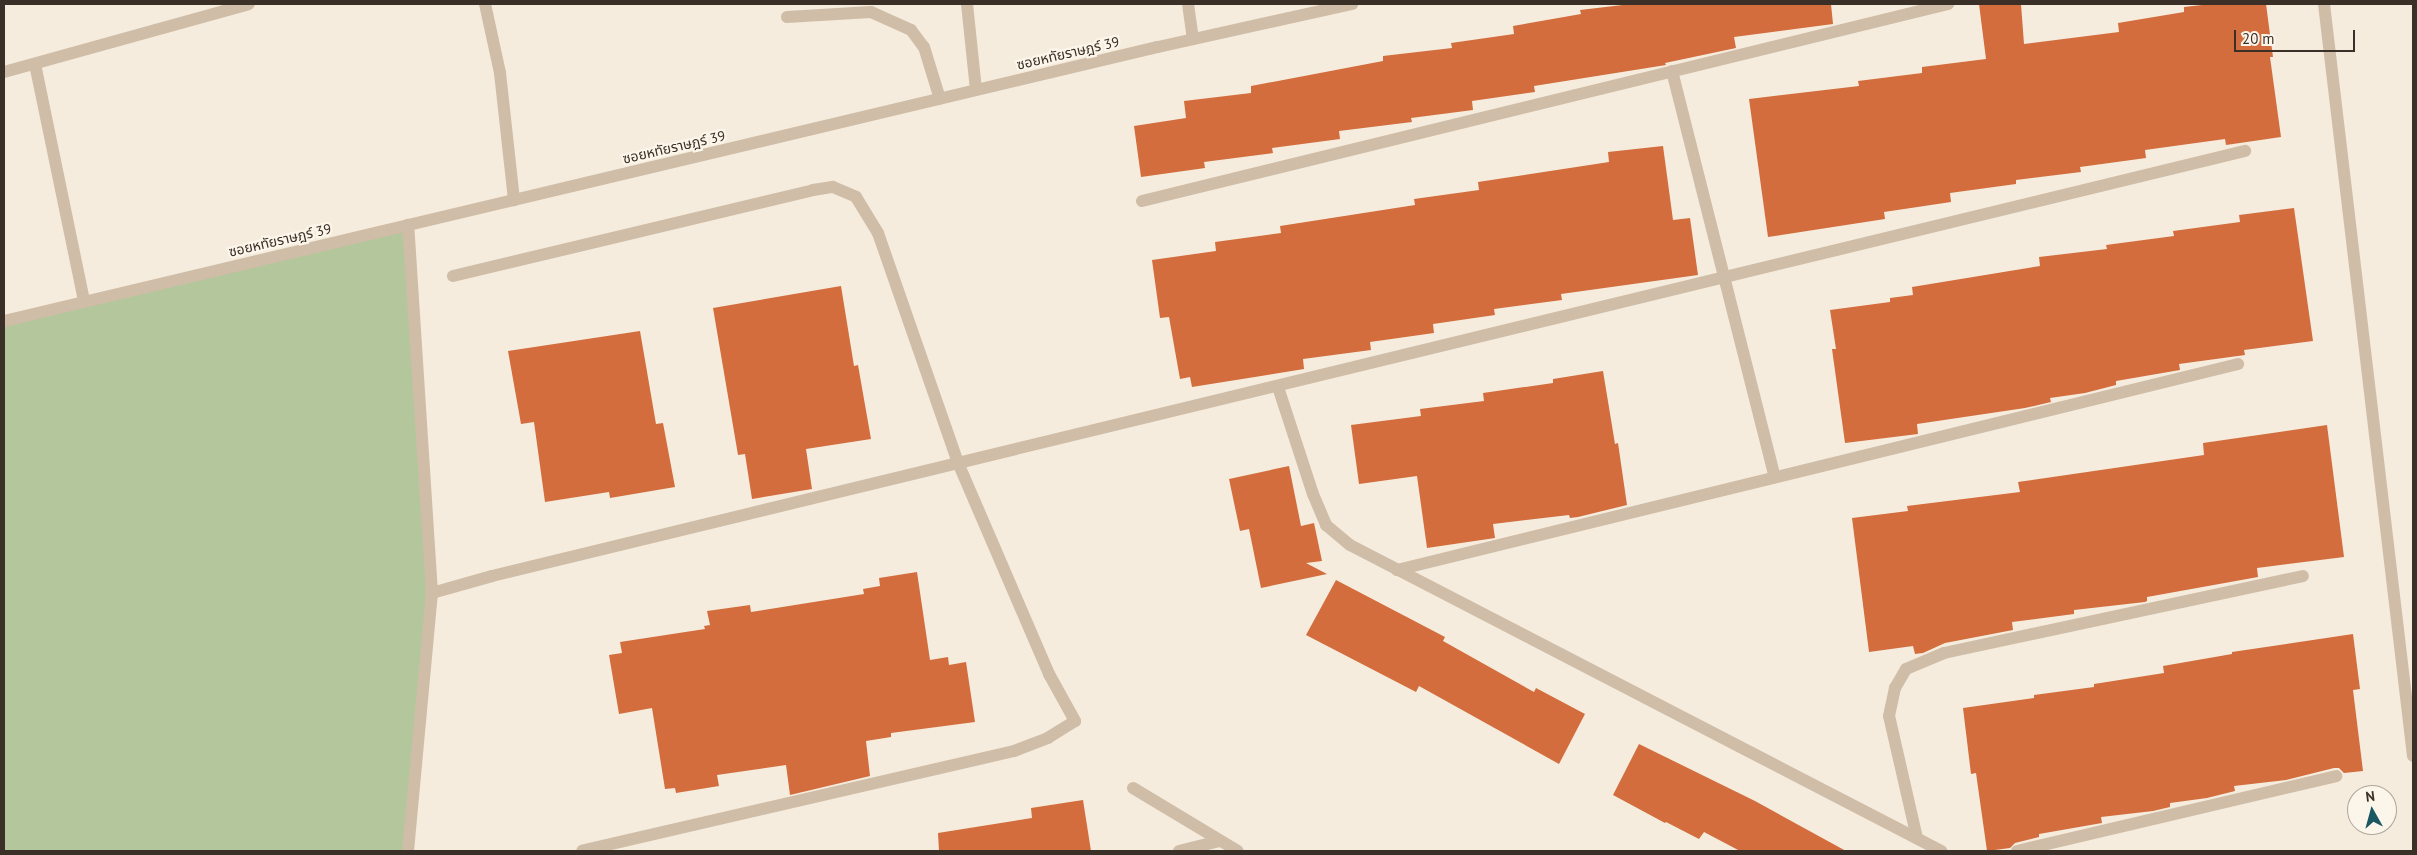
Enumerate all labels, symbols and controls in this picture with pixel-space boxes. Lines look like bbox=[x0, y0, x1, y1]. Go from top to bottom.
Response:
scale bar bbox=[2237, 20, 2358, 52]
text: 20 m bbox=[2242, 29, 2275, 48]
street label: ซอยหทัยราษฎร์ 39 bbox=[1015, 33, 1121, 73]
street label: ซอยหทัยราษฎร์ 39 bbox=[621, 127, 727, 167]
street label: ซอยหทัยราษฎร์ 39 bbox=[227, 220, 333, 260]
north arrow bbox=[2347, 785, 2397, 835]
text: N bbox=[2365, 787, 2376, 806]

